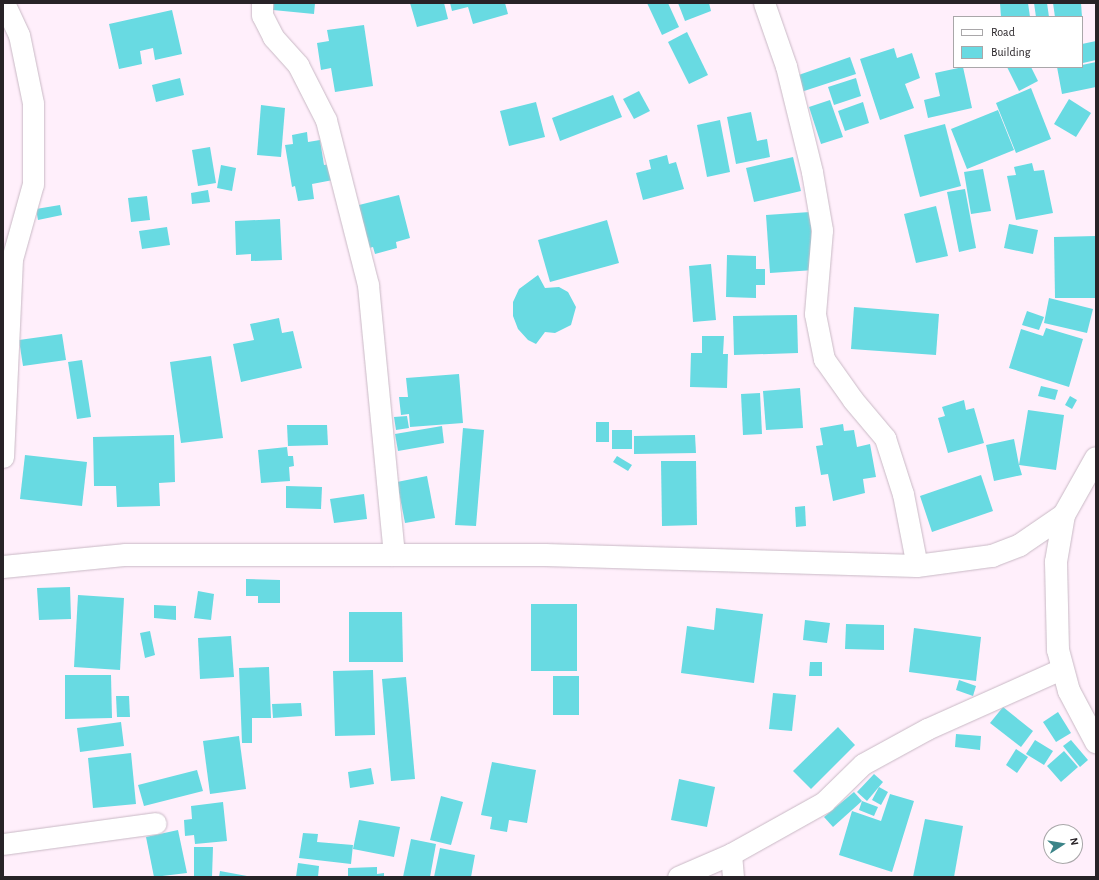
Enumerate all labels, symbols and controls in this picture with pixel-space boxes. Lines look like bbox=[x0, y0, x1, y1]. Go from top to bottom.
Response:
legend bbox=[953, 16, 1083, 68]
text: Road bbox=[991, 26, 1015, 38]
text: Building bbox=[991, 46, 1031, 58]
north arrow bbox=[1043, 824, 1083, 864]
text: N bbox=[1068, 837, 1080, 846]

